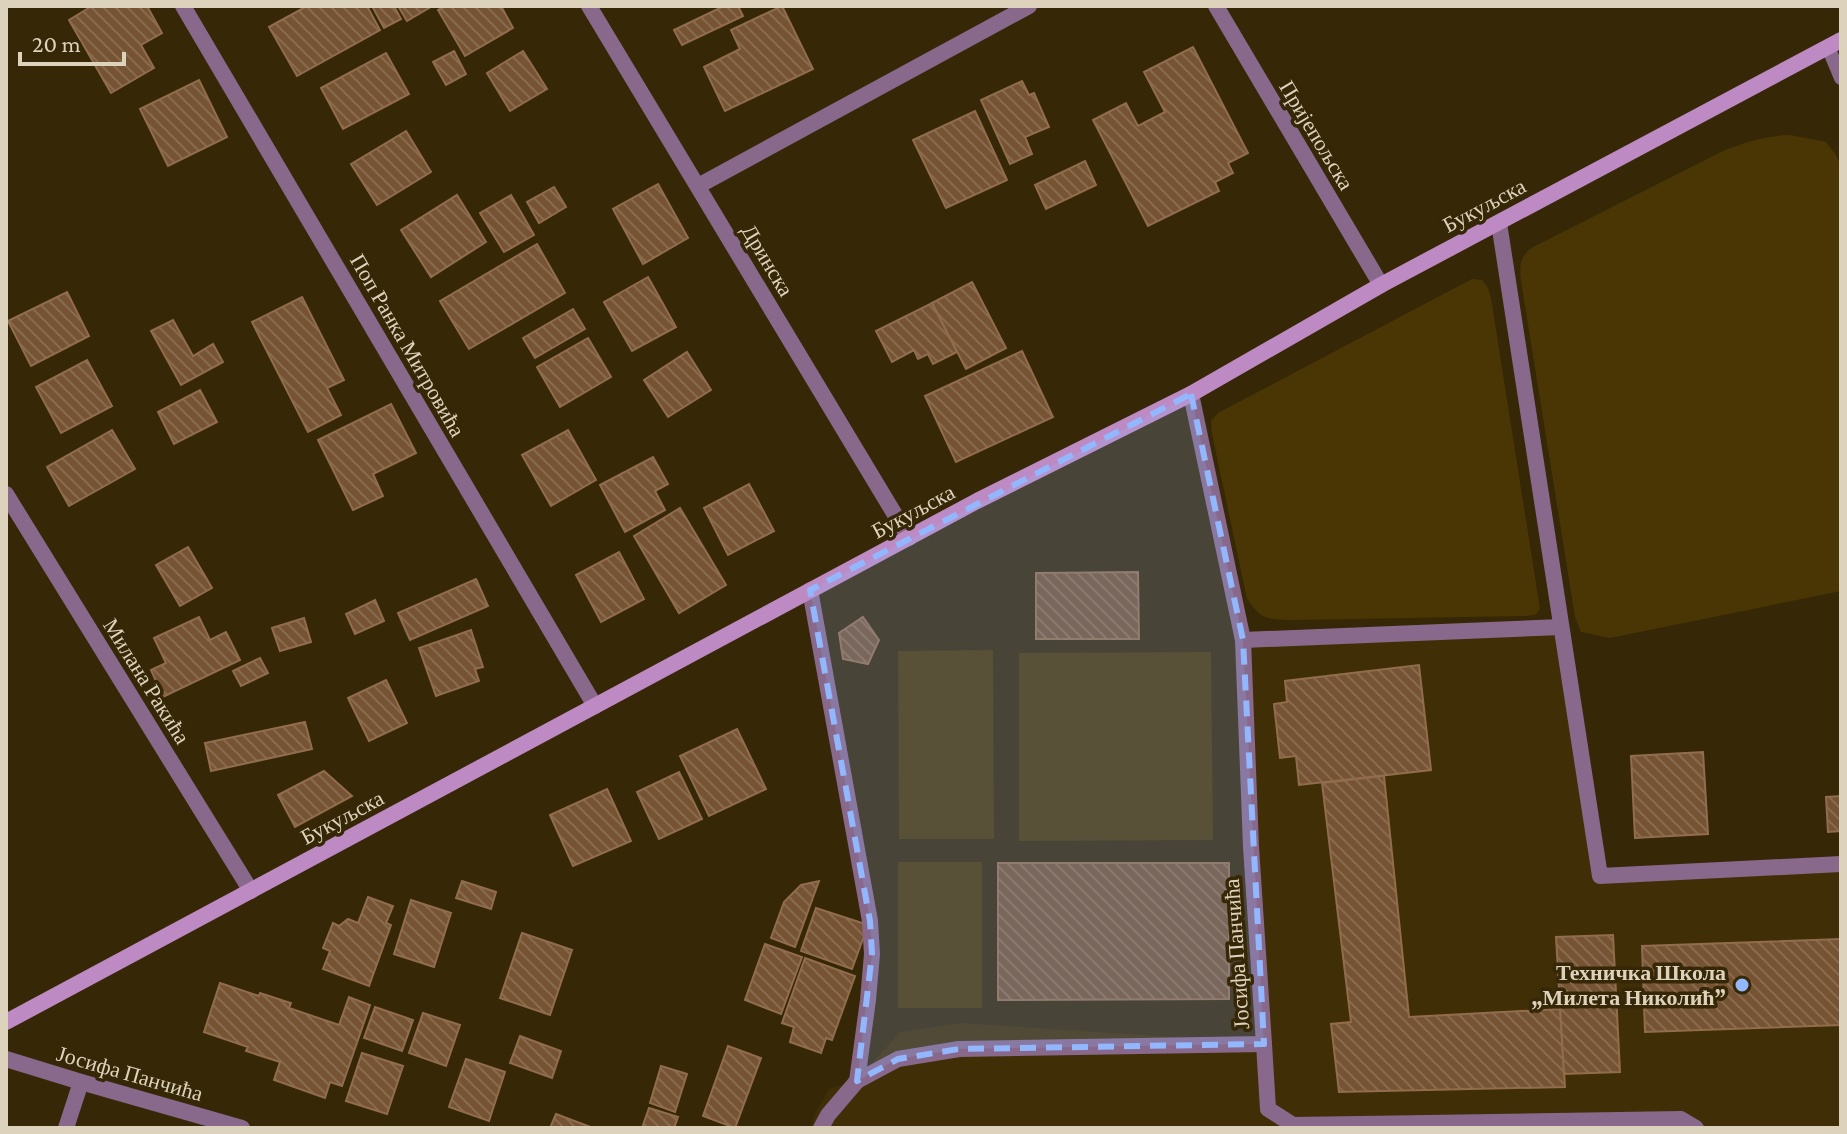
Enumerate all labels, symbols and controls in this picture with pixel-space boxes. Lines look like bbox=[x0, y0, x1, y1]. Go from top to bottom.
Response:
scale bar bbox=[20, 16, 124, 66]
text: 20 m bbox=[32, 30, 81, 57]
street label: Пријепољска bbox=[1274, 76, 1359, 195]
street label: Букуљска bbox=[1438, 173, 1530, 238]
street label: Дринска bbox=[736, 220, 799, 301]
street label: Поп Ранка Митровића bbox=[345, 249, 470, 441]
street label: Букуљска bbox=[867, 479, 959, 544]
street label: Милана Ракића bbox=[98, 614, 195, 749]
street label: Букуљска bbox=[296, 785, 388, 850]
street label: Јосифа Панчића bbox=[1219, 878, 1254, 1030]
place label: Техничка Школа „Милета Николић” bbox=[1531, 960, 1726, 1010]
marker: Техничка Школа „Милета Николић” bbox=[1733, 976, 1751, 994]
street label: Јосифа Панчића bbox=[54, 1041, 206, 1106]

